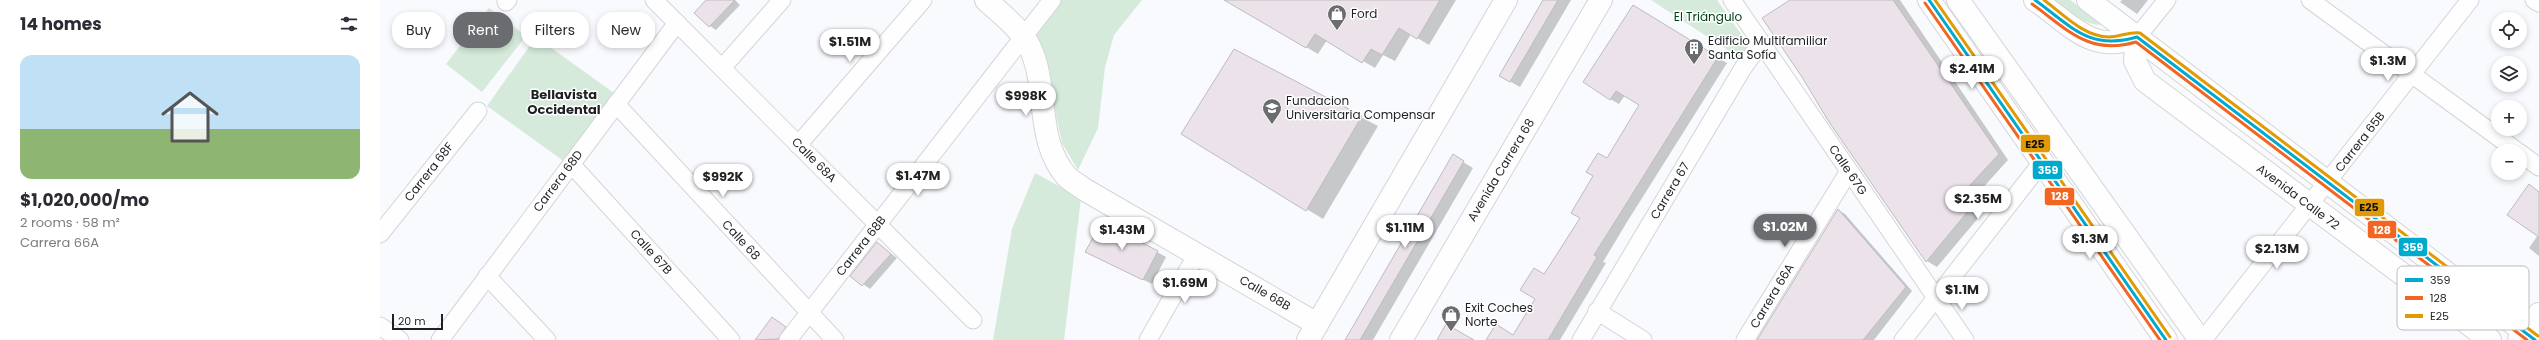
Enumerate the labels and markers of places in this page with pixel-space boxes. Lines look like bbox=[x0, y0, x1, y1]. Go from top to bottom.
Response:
shop icon: Ford bbox=[1326, 3, 1348, 31]
place label: Ford bbox=[1351, 5, 1377, 22]
pin: $1.51M bbox=[817, 29, 883, 63]
place label: Edificio Multifamiliar Santa Sofía bbox=[1708, 32, 1828, 63]
building icon: Edificio Multifamiliar Santa Sofía bbox=[1683, 37, 1705, 65]
pin: $1.3M bbox=[2360, 48, 2416, 82]
pin: $2.41M bbox=[1939, 56, 2005, 90]
pin: $998K bbox=[998, 83, 1054, 117]
place label: Fundacion Universitaria Compensar bbox=[1286, 92, 1436, 123]
school or university icon: Fundacion Universitaria Compensar bbox=[1261, 97, 1283, 125]
pin: $1.47M bbox=[885, 163, 951, 197]
pin: $992K bbox=[695, 164, 751, 198]
pin: $2.35M bbox=[1945, 186, 2011, 220]
pin: $1.02M bbox=[1752, 214, 1818, 248]
pin: $1.11M bbox=[1372, 215, 1438, 249]
pin: $1.43M bbox=[1089, 217, 1155, 251]
pin: $1.3M bbox=[2062, 226, 2118, 260]
pin: $2.13M bbox=[2244, 236, 2310, 270]
pin: $1.69M bbox=[1152, 270, 1218, 304]
pin: $1.1M bbox=[1934, 277, 1990, 311]
place label: Exit Coches Norte bbox=[1465, 299, 1533, 330]
shop icon: Exit Coches Norte bbox=[1440, 304, 1462, 332]

